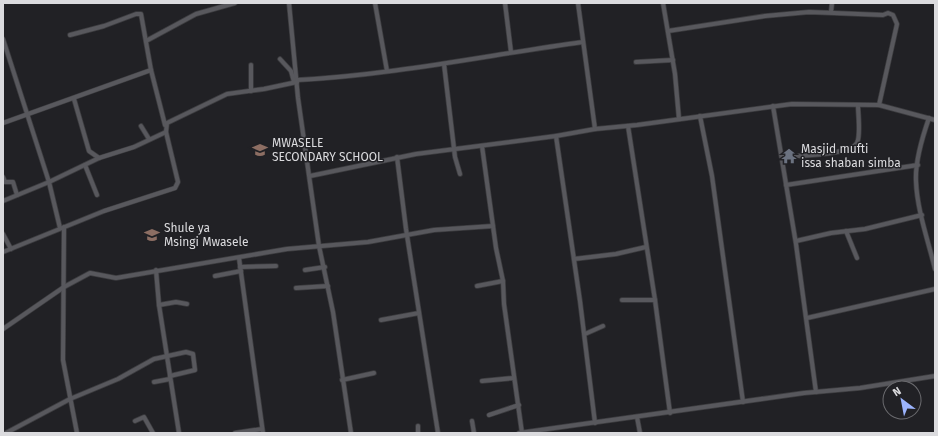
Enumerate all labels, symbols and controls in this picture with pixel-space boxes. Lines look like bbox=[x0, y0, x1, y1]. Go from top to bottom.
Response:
place label: MWASELE SECONDARY SCHOOL bbox=[272, 136, 383, 164]
school or university icon: MWASELE SECONDARY SCHOOL bbox=[251, 141, 269, 159]
place label: Masjid mufti issa shaban simba bbox=[801, 142, 901, 170]
temple icon: Masjid mufti issa shaban simba bbox=[780, 147, 798, 165]
place label: Shule ya Msingi Mwasele bbox=[164, 221, 249, 249]
school or university icon: Shule ya Msingi Mwasele bbox=[143, 226, 161, 244]
north arrow bbox=[882, 380, 922, 420]
text: N bbox=[890, 384, 904, 399]

